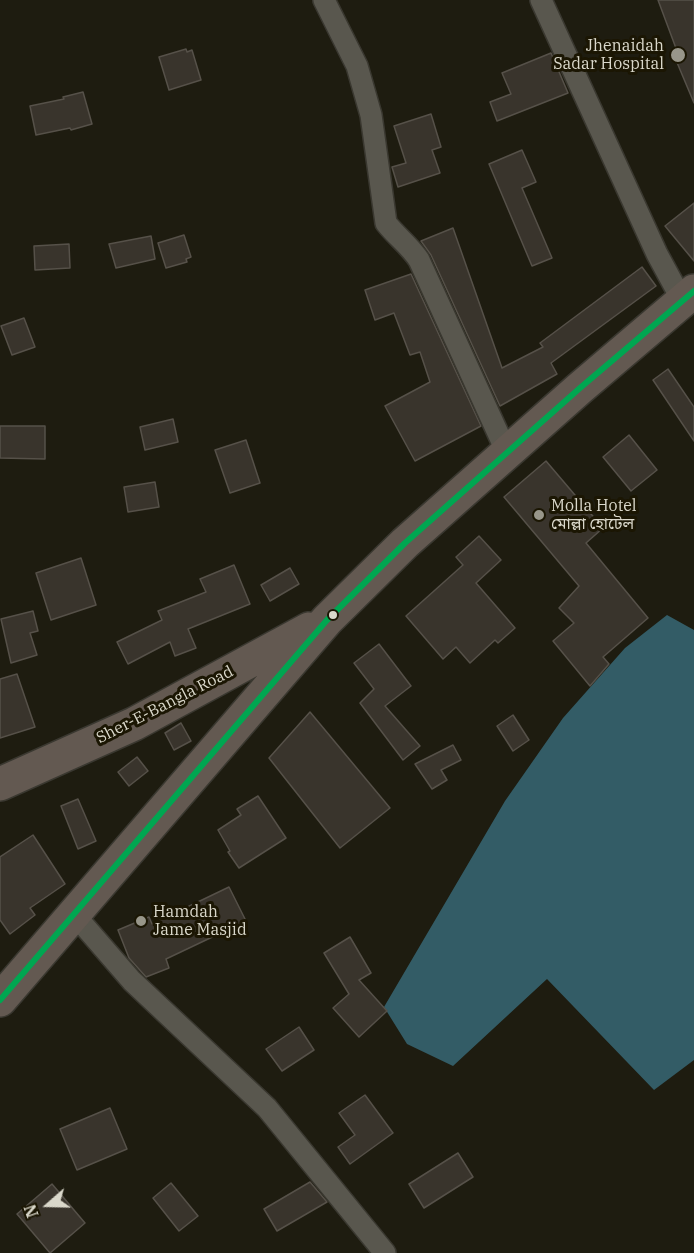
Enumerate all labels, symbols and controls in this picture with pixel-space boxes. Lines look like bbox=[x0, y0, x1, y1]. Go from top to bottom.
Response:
place label: Jhenaidah Sadar Hospital bbox=[553, 36, 664, 74]
marker: Jhenaidah Sadar Hospital bbox=[669, 46, 687, 64]
place label: Molla Hotel মোল্লা হোটেল bbox=[551, 496, 637, 534]
marker: Molla Hotel মোল্লা হোটেল bbox=[532, 508, 546, 522]
unlabelled marker bbox=[327, 609, 339, 621]
street label: Sher-E-Bangla Road bbox=[93, 662, 237, 748]
place label: Hamdah Jame Masjid bbox=[153, 902, 247, 940]
marker: Hamdah Jame Masjid bbox=[134, 914, 148, 928]
north arrow bbox=[18, 1175, 78, 1235]
text: N bbox=[20, 1202, 43, 1221]

